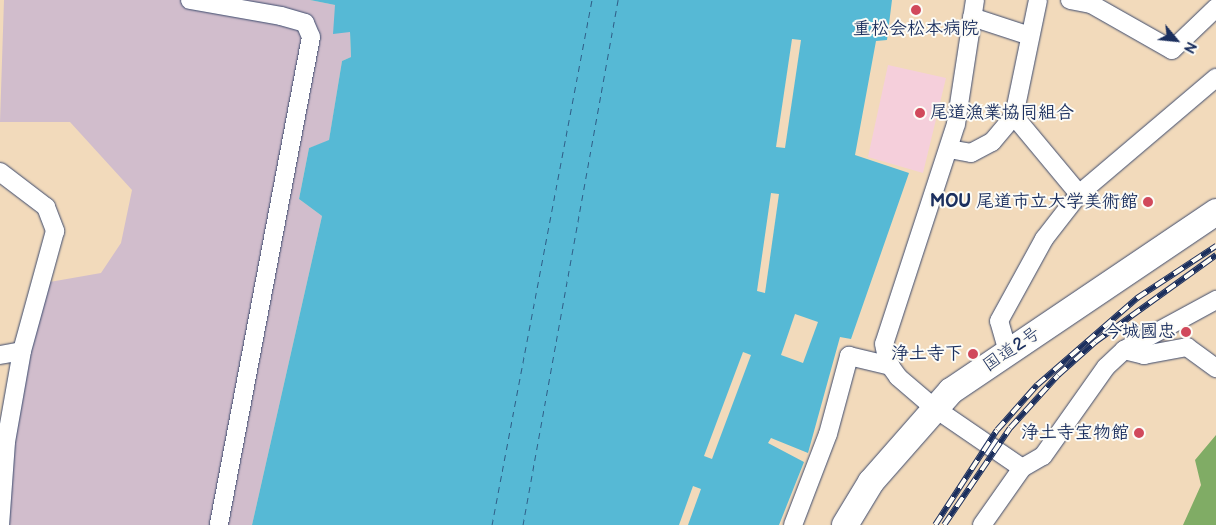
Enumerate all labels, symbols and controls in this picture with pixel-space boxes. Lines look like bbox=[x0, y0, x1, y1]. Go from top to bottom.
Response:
marker: 重松会松本病院 bbox=[910, 4, 922, 16]
north arrow bbox=[1151, 15, 1201, 65]
place label: 重松会松本病院 bbox=[853, 18, 979, 40]
text: N bbox=[1180, 39, 1200, 56]
place label: 尾道漁業協同組合 bbox=[930, 102, 1074, 124]
marker: 尾道漁業協同組合 bbox=[914, 107, 926, 119]
place label: MOU 尾道市立大学美術館 bbox=[930, 191, 1138, 213]
marker: MOU 尾道市立大学美術館 bbox=[1142, 196, 1154, 208]
place label: 今城國忠 bbox=[1104, 321, 1176, 343]
street label: 国道2号 bbox=[979, 323, 1045, 377]
marker: 今城國忠 bbox=[1180, 326, 1192, 338]
place label: 浄土寺下 bbox=[891, 343, 963, 365]
marker: 浄土寺下 bbox=[967, 348, 979, 360]
place label: 浄土寺宝物館 bbox=[1021, 422, 1129, 444]
marker: 浄土寺宝物館 bbox=[1133, 427, 1145, 439]

